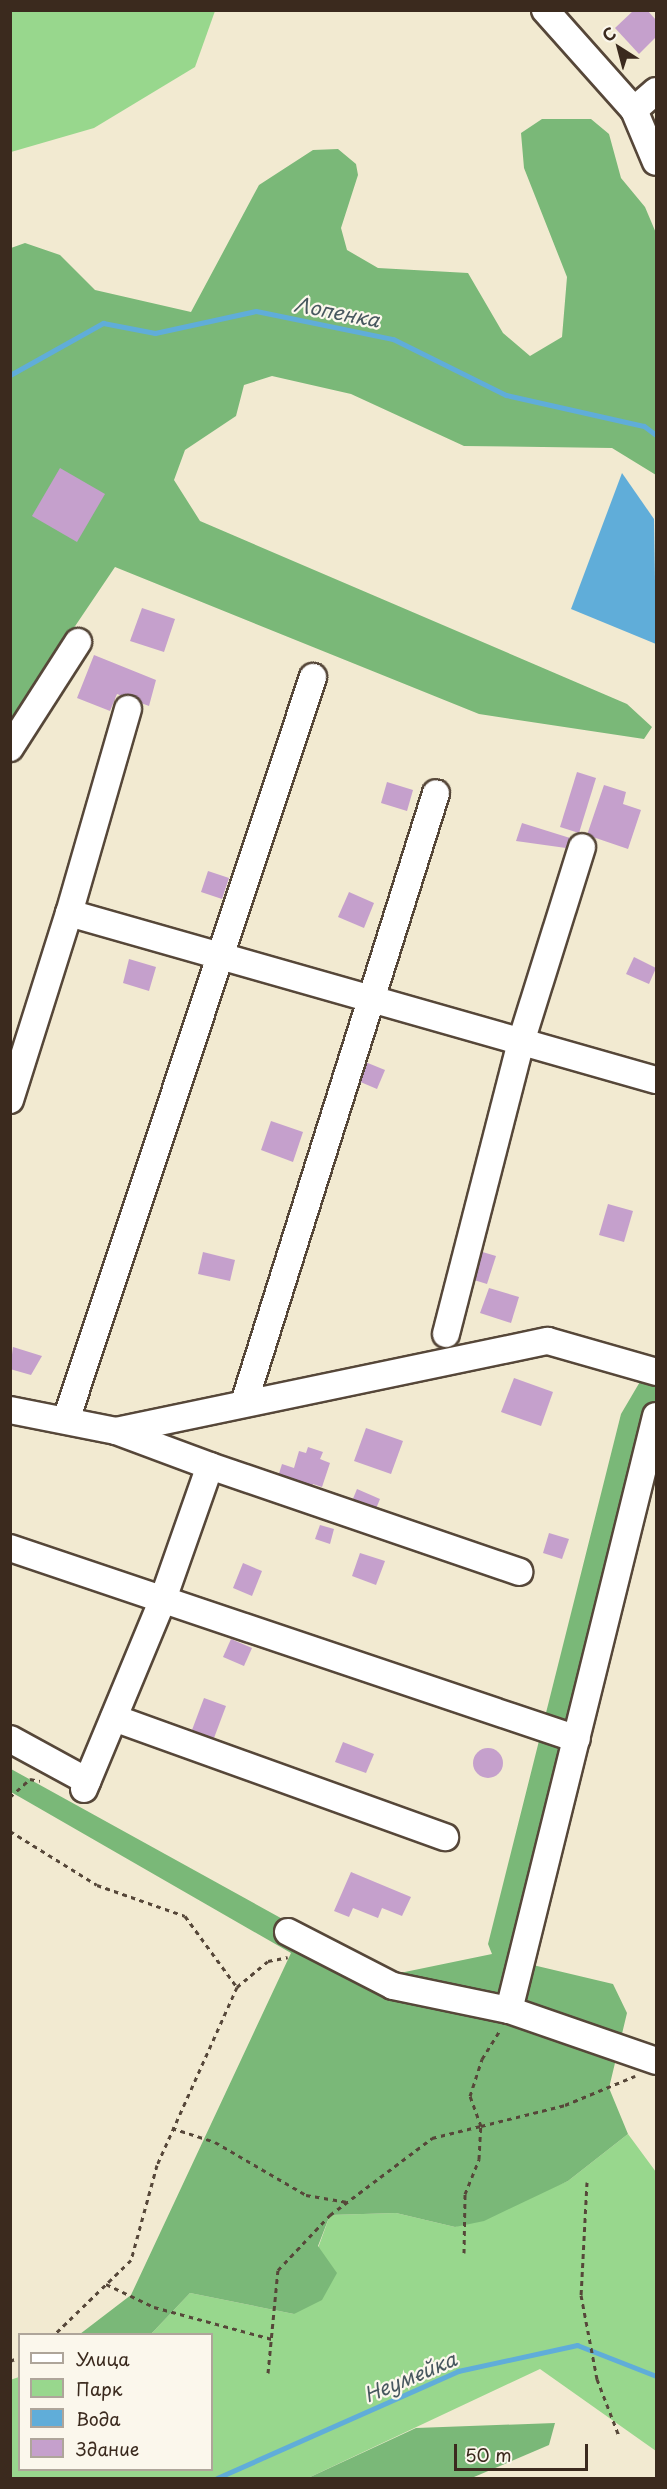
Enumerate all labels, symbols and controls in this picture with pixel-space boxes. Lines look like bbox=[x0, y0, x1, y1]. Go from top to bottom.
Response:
north arrow bbox=[589, 18, 649, 78]
text: С bbox=[596, 20, 620, 47]
water label: Лопенка bbox=[292, 292, 382, 332]
legend bbox=[18, 2333, 213, 2471]
text: Улица bbox=[76, 2345, 130, 2372]
water label: Неумейка bbox=[360, 2347, 460, 2407]
text: Парк bbox=[76, 2375, 122, 2402]
text: Вода bbox=[76, 2405, 121, 2432]
scale bar bbox=[457, 2432, 590, 2470]
text: Здание bbox=[76, 2435, 139, 2462]
text: 50 m bbox=[465, 2441, 512, 2468]

